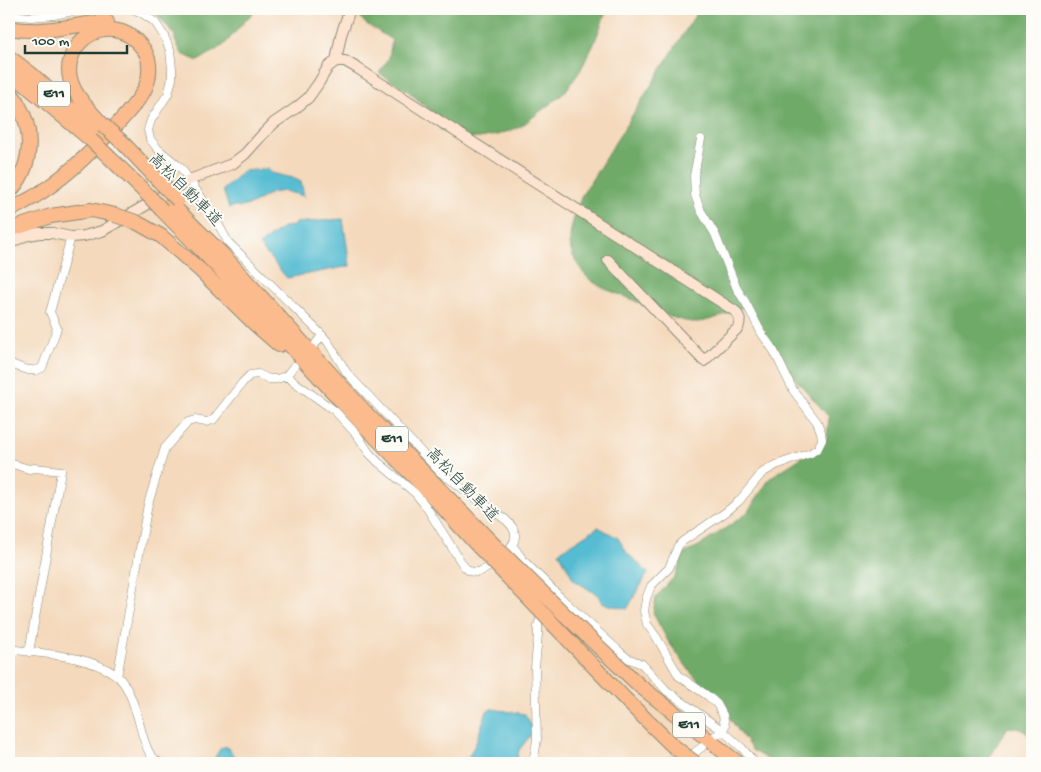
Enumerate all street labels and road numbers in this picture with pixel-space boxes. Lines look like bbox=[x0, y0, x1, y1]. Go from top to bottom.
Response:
road number: E11 bbox=[38, 82, 70, 106]
street label: 高松自動車道 bbox=[143, 149, 226, 232]
road number: E11 bbox=[376, 426, 408, 452]
street label: 高松自動車道 bbox=[421, 443, 503, 527]
road number: E11 bbox=[673, 712, 705, 738]

